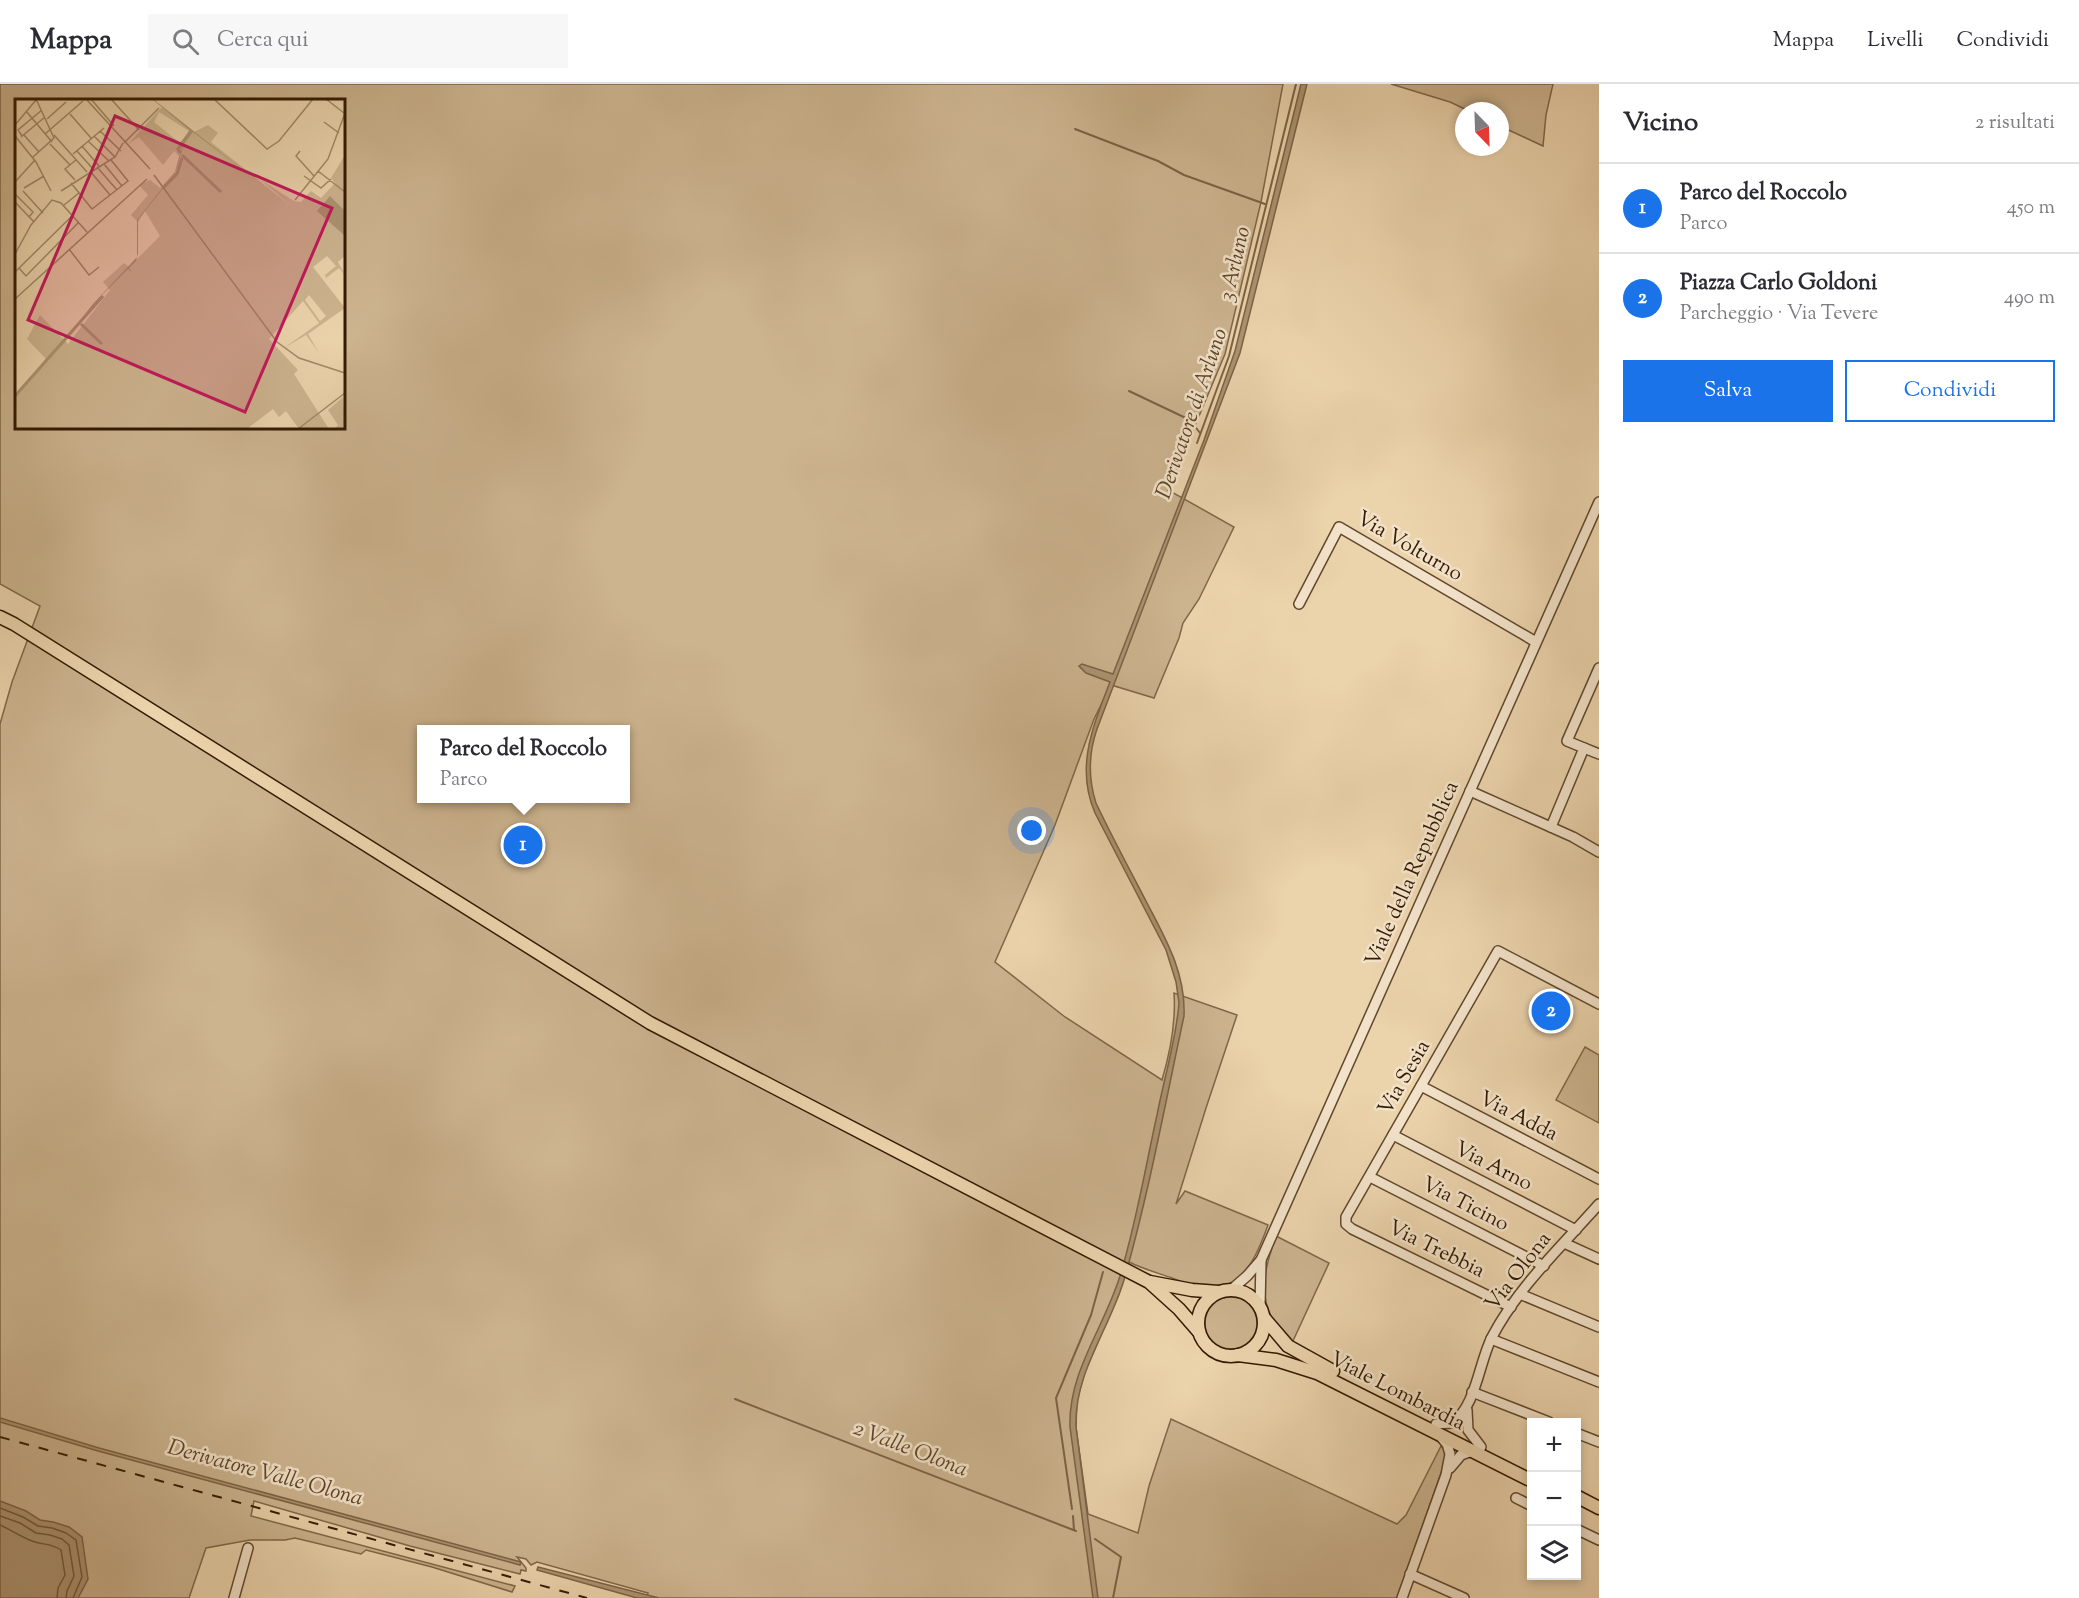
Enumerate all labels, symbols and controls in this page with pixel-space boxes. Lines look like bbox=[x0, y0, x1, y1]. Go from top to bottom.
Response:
search box bbox=[148, 14, 568, 68]
text: Mappa bbox=[30, 21, 112, 61]
icon: search bbox=[169, 25, 202, 58]
text: Cerca qui bbox=[217, 25, 308, 57]
text: Mappa bbox=[1773, 26, 1834, 56]
text: Livelli bbox=[1867, 26, 1924, 56]
text: Condividi bbox=[1957, 26, 2049, 56]
inset map bbox=[15, 99, 345, 429]
north arrow bbox=[1455, 102, 1509, 156]
text: Vicino bbox=[1623, 105, 1698, 142]
text: 2 risultati bbox=[1975, 109, 2055, 138]
text: Parco del Roccolo bbox=[1680, 178, 1847, 210]
text: 1 bbox=[1639, 194, 1646, 223]
text: 450 m bbox=[2007, 194, 2055, 223]
text: Parco bbox=[1680, 210, 1727, 239]
water label: 3 Arluno bbox=[1212, 223, 1260, 305]
text: Piazza Carlo Goldoni bbox=[1680, 268, 1877, 300]
text: 2 bbox=[1638, 284, 1647, 313]
text: 490 m bbox=[2004, 284, 2055, 313]
text: Parcheggio · Via Tevere bbox=[1680, 300, 1878, 329]
water label: Derivatore di Arluno bbox=[1149, 324, 1237, 504]
button: Salva bbox=[1623, 360, 1833, 422]
button: Condividi bbox=[1845, 360, 2055, 422]
street label: Via Volturno bbox=[1350, 504, 1468, 590]
popup bbox=[417, 725, 630, 803]
text: Parco del Roccolo bbox=[440, 734, 607, 766]
text: Parco bbox=[440, 766, 487, 795]
street label: Viale della Repubblica bbox=[1359, 776, 1467, 971]
your location bbox=[1017, 816, 1046, 845]
pin: 1 bbox=[504, 822, 542, 867]
pin: 2 bbox=[1532, 988, 1570, 1034]
street label: Via Sesia bbox=[1372, 1035, 1439, 1121]
street label: Via Adda bbox=[1473, 1084, 1563, 1150]
street label: Via Arno bbox=[1449, 1135, 1537, 1199]
street label: Via Ticino bbox=[1416, 1170, 1514, 1240]
street label: Via Trebbia bbox=[1382, 1214, 1490, 1287]
street label: Via Olona bbox=[1479, 1226, 1560, 1318]
street label: Viale Lombardia bbox=[1324, 1345, 1470, 1439]
water label: 2 Valle Olona bbox=[848, 1413, 972, 1487]
map controls bbox=[1527, 1418, 1581, 1580]
button: + bbox=[1527, 1418, 1581, 1472]
water label: Derivatore Valle Olona bbox=[164, 1433, 366, 1515]
button: − bbox=[1527, 1472, 1581, 1526]
button: layers bbox=[1527, 1526, 1581, 1580]

